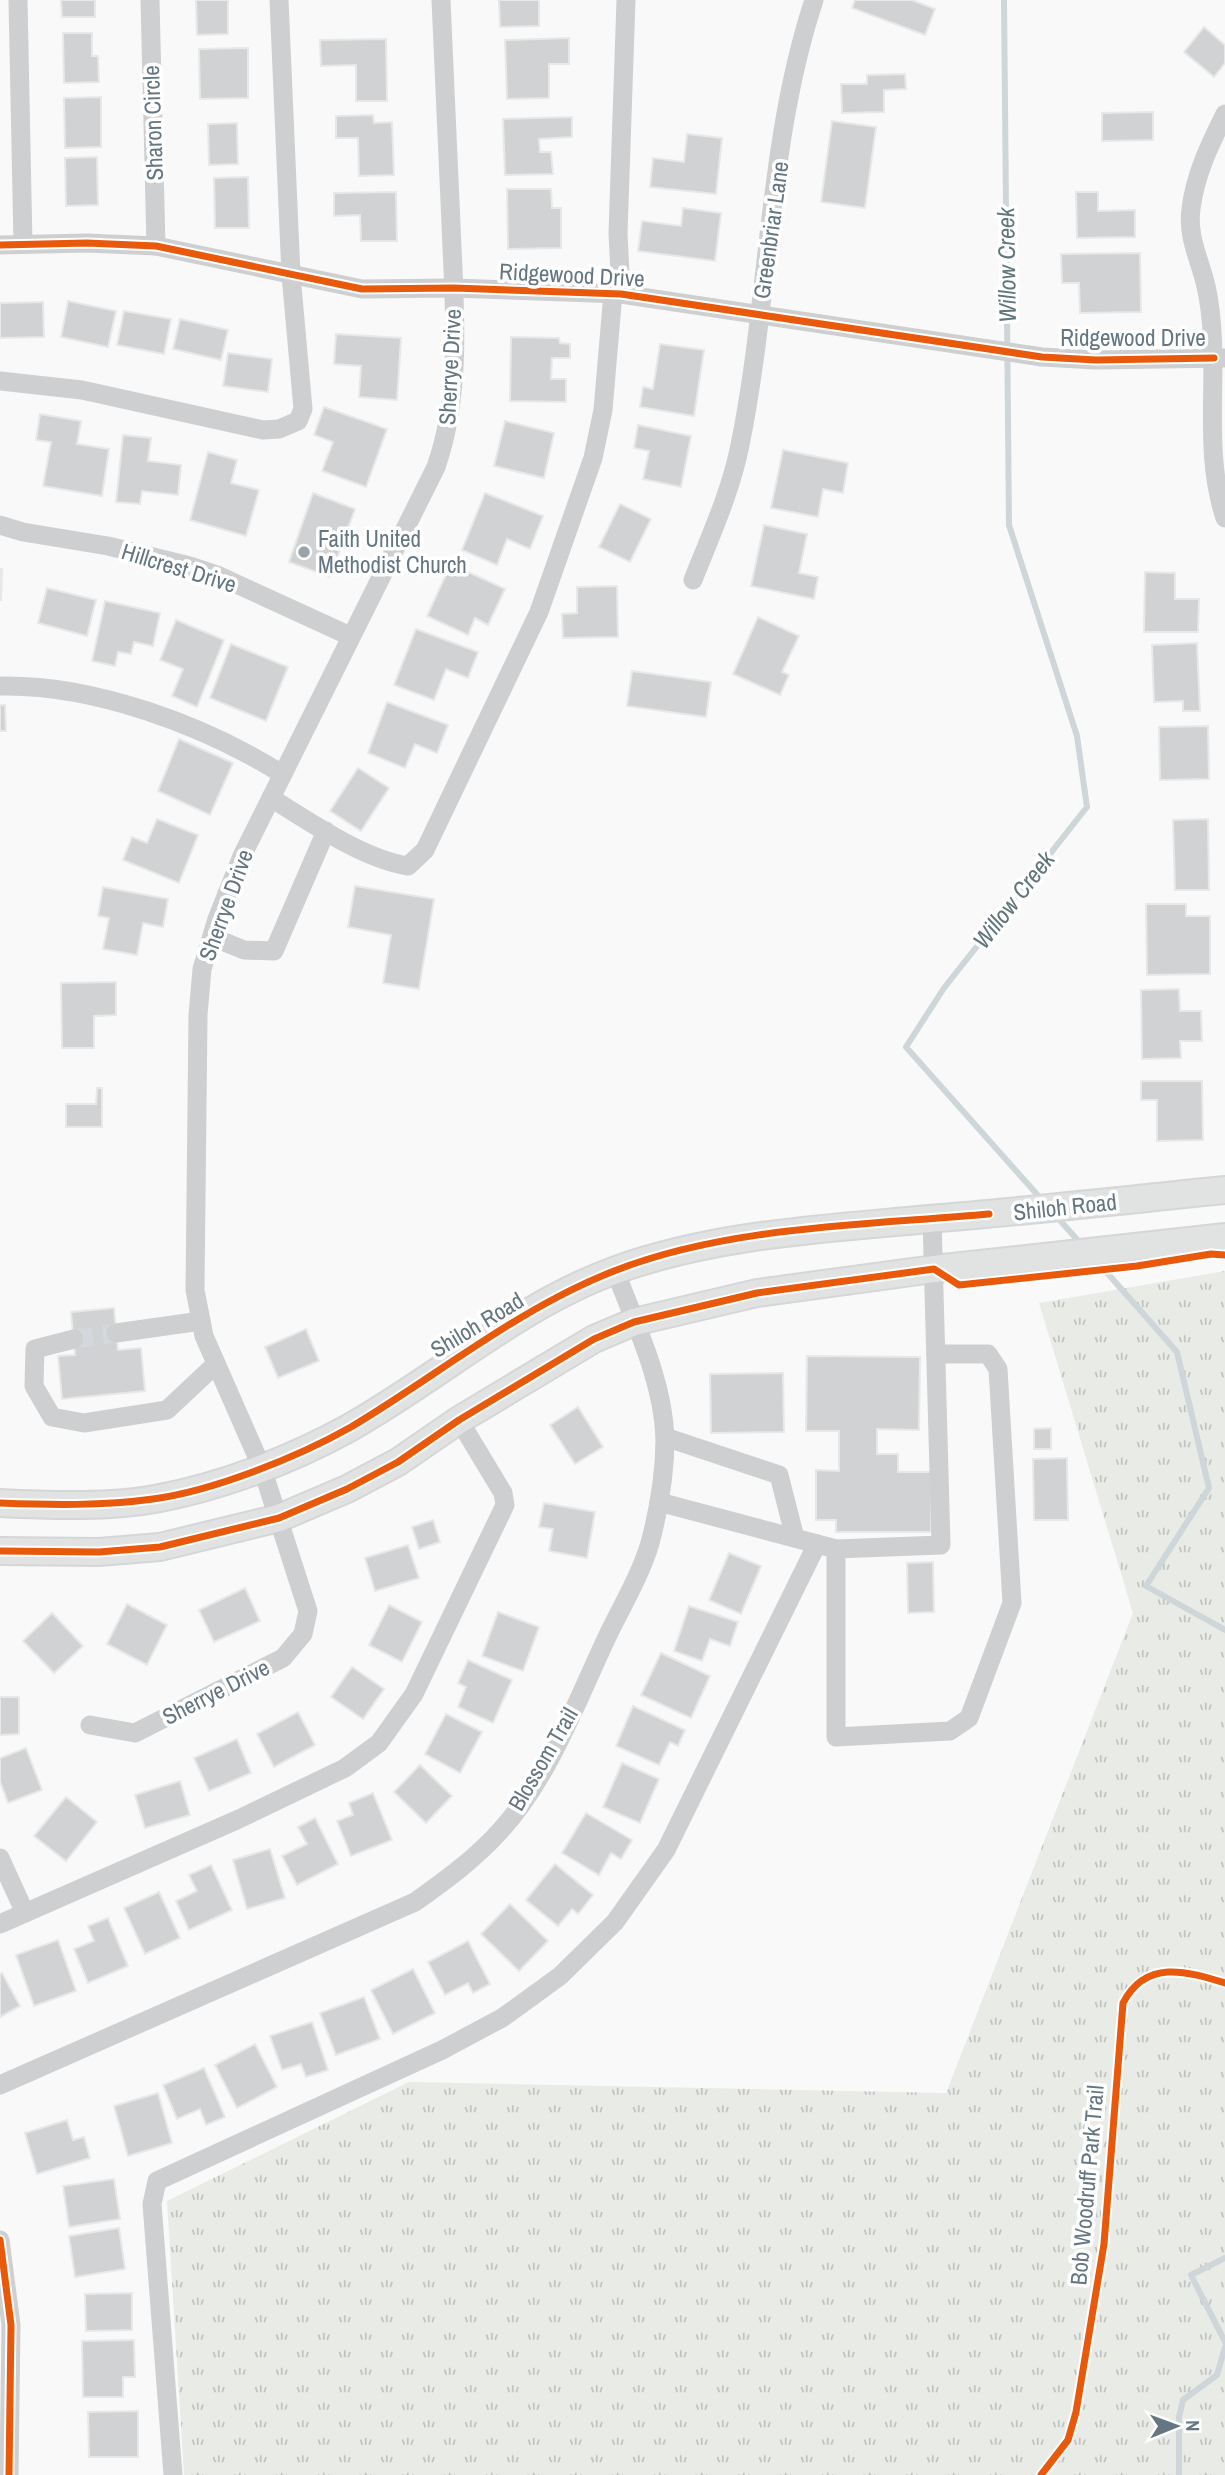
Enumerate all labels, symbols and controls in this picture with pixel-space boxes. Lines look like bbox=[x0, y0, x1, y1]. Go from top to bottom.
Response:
street label: Sharon Circle bbox=[135, 65, 170, 181]
street label: Greenbriar Lane bbox=[746, 159, 795, 301]
water label: Willow Creek bbox=[989, 206, 1023, 323]
street label: Ridgewood Drive bbox=[498, 255, 646, 294]
street label: Sherrye Drive bbox=[431, 308, 468, 426]
street label: Ridgewood Drive bbox=[1060, 322, 1206, 353]
place label: Faith United Methodist Church bbox=[318, 523, 467, 580]
street label: Hillcrest Drive bbox=[118, 535, 240, 600]
marker: Faith United Methodist Church bbox=[296, 544, 312, 560]
water label: Willow Creek bbox=[965, 843, 1062, 955]
street label: Sherrye Drive bbox=[191, 845, 260, 965]
street label: Shiloh Road bbox=[1012, 1186, 1118, 1227]
street label: Shiloh Road bbox=[424, 1285, 529, 1365]
street label: Sherrye Drive bbox=[157, 1651, 275, 1732]
street label: Blossom Trail bbox=[501, 1702, 585, 1816]
street label: Bob Woodruff Park Trail bbox=[1062, 2084, 1111, 2286]
north arrow bbox=[1141, 2391, 1211, 2461]
text: N bbox=[1180, 2420, 1206, 2432]

